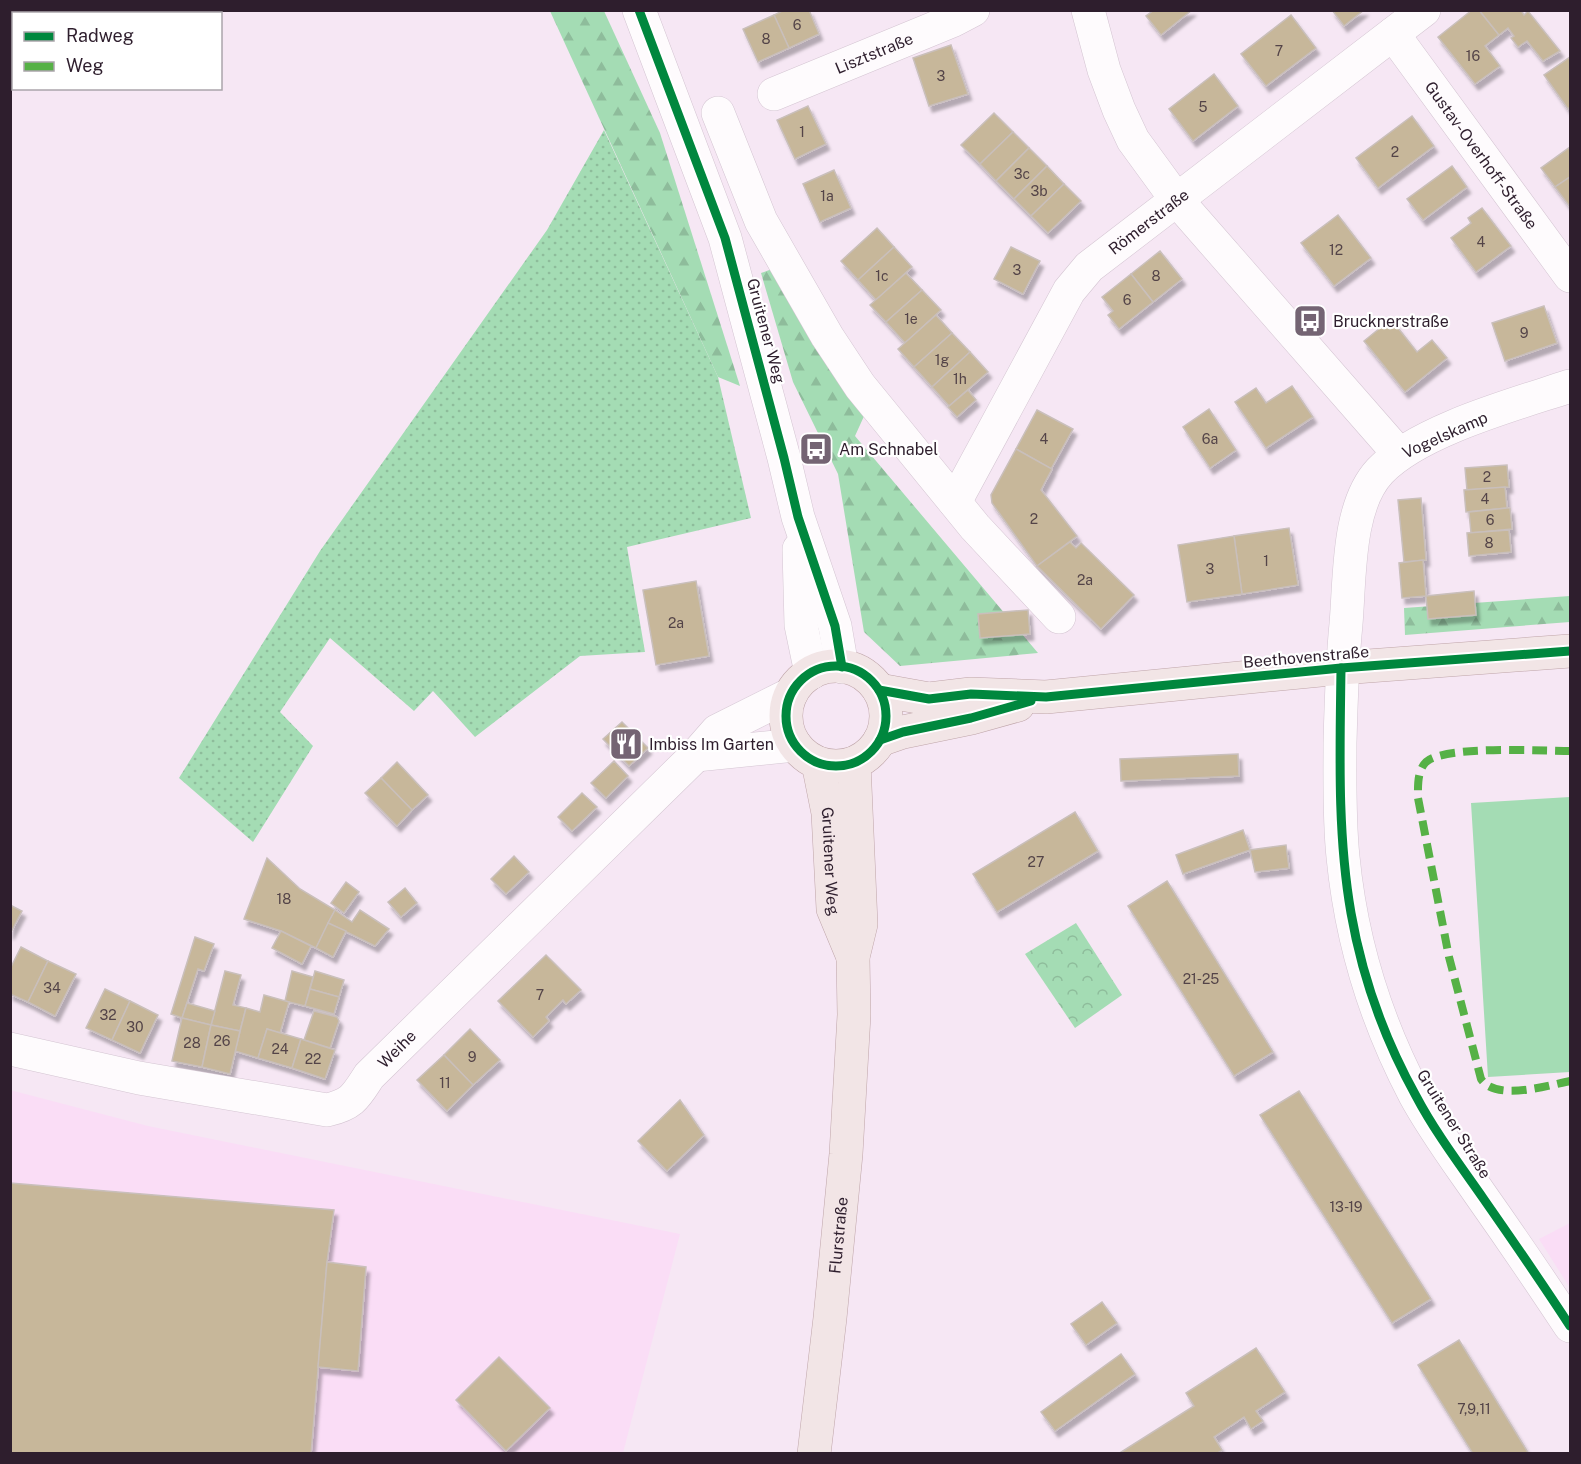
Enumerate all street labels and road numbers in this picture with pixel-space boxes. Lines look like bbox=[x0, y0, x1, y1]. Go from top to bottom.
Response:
street label: Lisztstraße bbox=[832, 28, 916, 77]
street label: Gustav-Overhoff-Straße bbox=[1421, 77, 1542, 233]
street label: Römerstraße bbox=[1104, 185, 1192, 258]
street label: Gruitener Weg bbox=[743, 276, 789, 386]
street label: Vogelskamp bbox=[1399, 408, 1491, 462]
street label: Beethovenstraße bbox=[1242, 642, 1370, 672]
street label: Gruitener Weg bbox=[818, 805, 844, 918]
street label: Weihe bbox=[374, 1026, 420, 1072]
street label: Gruitener Straße bbox=[1413, 1066, 1495, 1182]
street label: Flurstraße bbox=[825, 1196, 851, 1275]

